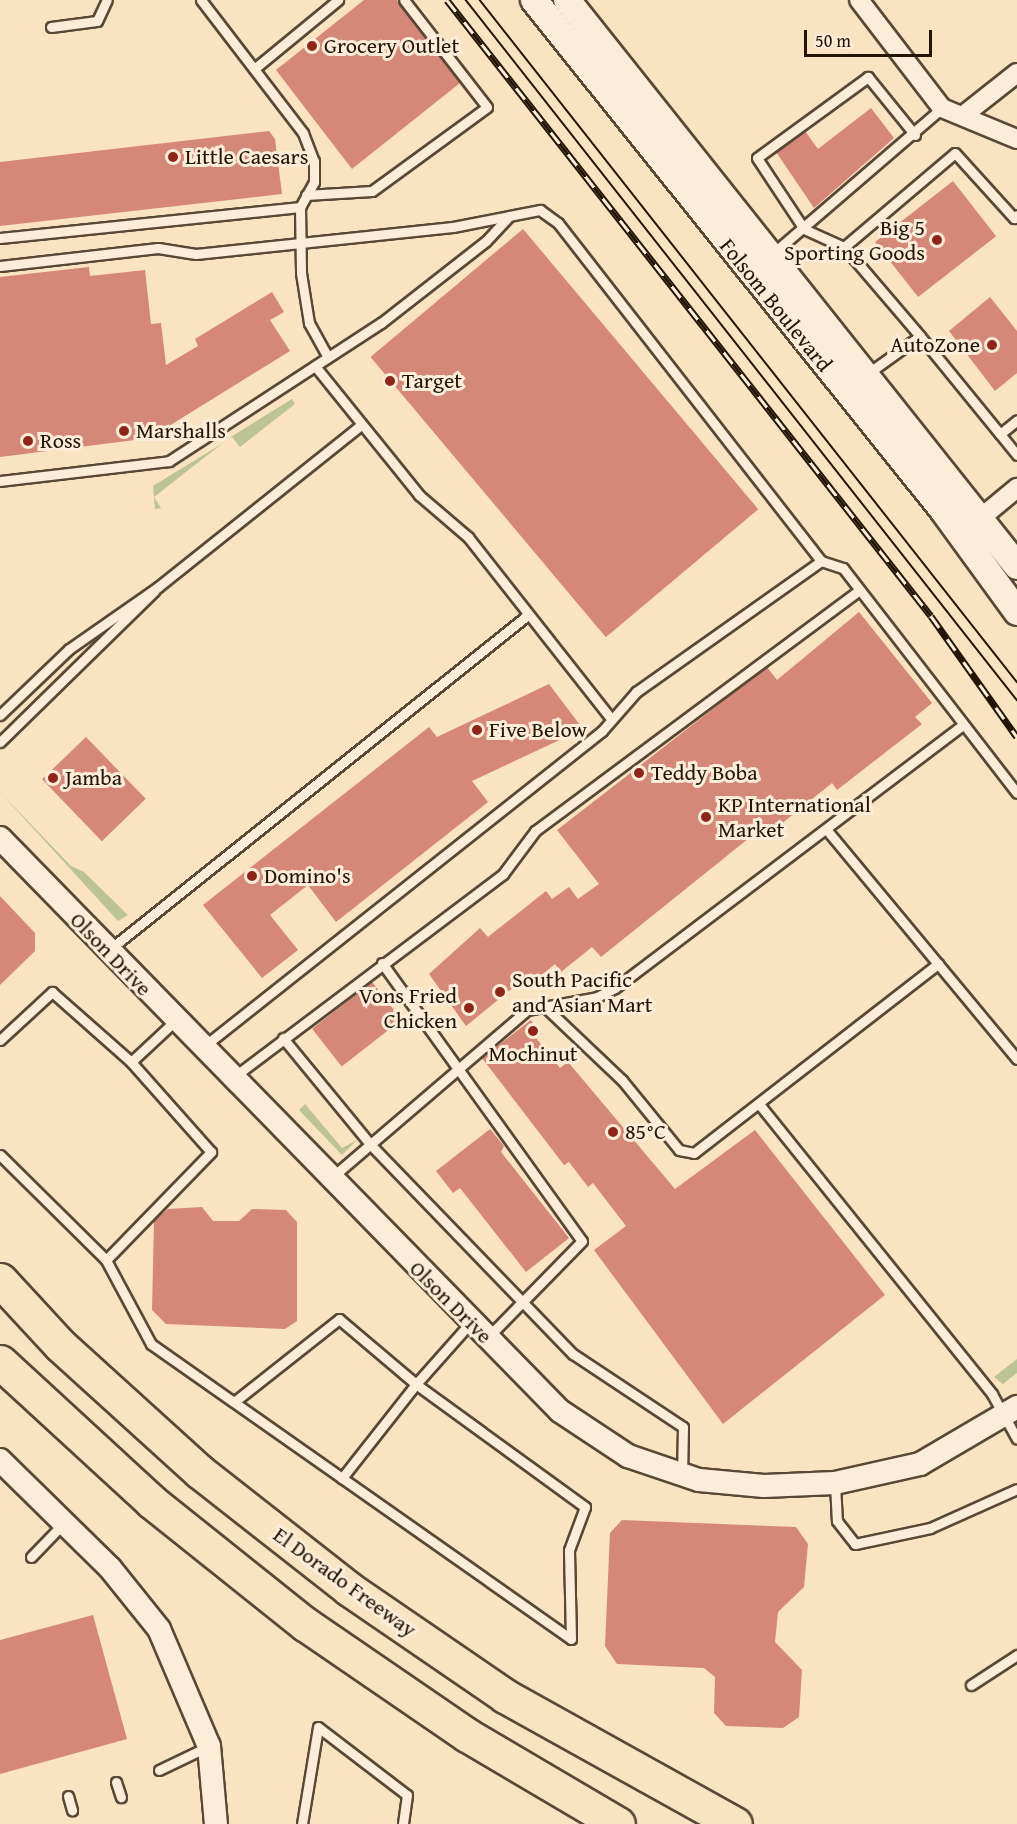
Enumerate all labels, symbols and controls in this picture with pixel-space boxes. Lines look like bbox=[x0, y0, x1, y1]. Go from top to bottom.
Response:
scale bar bbox=[807, 18, 934, 56]
text: 50 m bbox=[815, 27, 851, 54]
place label: Grocery Outlet bbox=[324, 33, 459, 59]
marker: Grocery Outlet bbox=[305, 39, 319, 53]
place label: Little Caesars bbox=[185, 144, 308, 170]
marker: Little Caesars bbox=[166, 150, 180, 164]
place label: Big 5 Sporting Goods bbox=[784, 214, 925, 266]
street label: Folsom Boulevard bbox=[714, 233, 838, 377]
marker: Big 5 Sporting Goods bbox=[930, 233, 944, 247]
place label: AutoZone bbox=[890, 332, 980, 358]
marker: AutoZone bbox=[985, 338, 999, 352]
place label: Target bbox=[402, 368, 462, 394]
marker: Target bbox=[383, 374, 397, 388]
place label: Marshalls bbox=[136, 418, 226, 444]
marker: Marshalls bbox=[117, 424, 131, 438]
place label: Ross bbox=[40, 428, 81, 454]
marker: Ross bbox=[21, 434, 35, 448]
place label: Five Below bbox=[489, 717, 587, 743]
marker: Five Below bbox=[470, 723, 484, 737]
place label: Teddy Boba bbox=[651, 760, 758, 786]
place label: Jamba bbox=[65, 765, 122, 791]
marker: Teddy Boba bbox=[632, 766, 646, 780]
marker: Jamba bbox=[46, 771, 60, 785]
place label: KP International Market bbox=[718, 791, 871, 842]
marker: KP International Market bbox=[699, 810, 713, 824]
place label: Domino's bbox=[264, 863, 351, 889]
marker: Domino's bbox=[245, 869, 259, 883]
street label: Olson Drive bbox=[65, 907, 157, 1001]
place label: South Pacific and Asian Mart bbox=[512, 966, 652, 1017]
place label: Vons Fried Chicken bbox=[359, 982, 457, 1034]
marker: South Pacific and Asian Mart bbox=[493, 985, 507, 999]
marker: Vons Fried Chicken bbox=[462, 1001, 476, 1015]
marker: Mochinut bbox=[526, 1024, 540, 1038]
place label: Mochinut bbox=[488, 1041, 578, 1067]
place label: 85°C bbox=[625, 1119, 666, 1145]
marker: 85°C bbox=[606, 1125, 620, 1139]
street label: Olson Drive bbox=[404, 1255, 498, 1349]
street label: El Dorado Freeway bbox=[268, 1521, 422, 1643]

